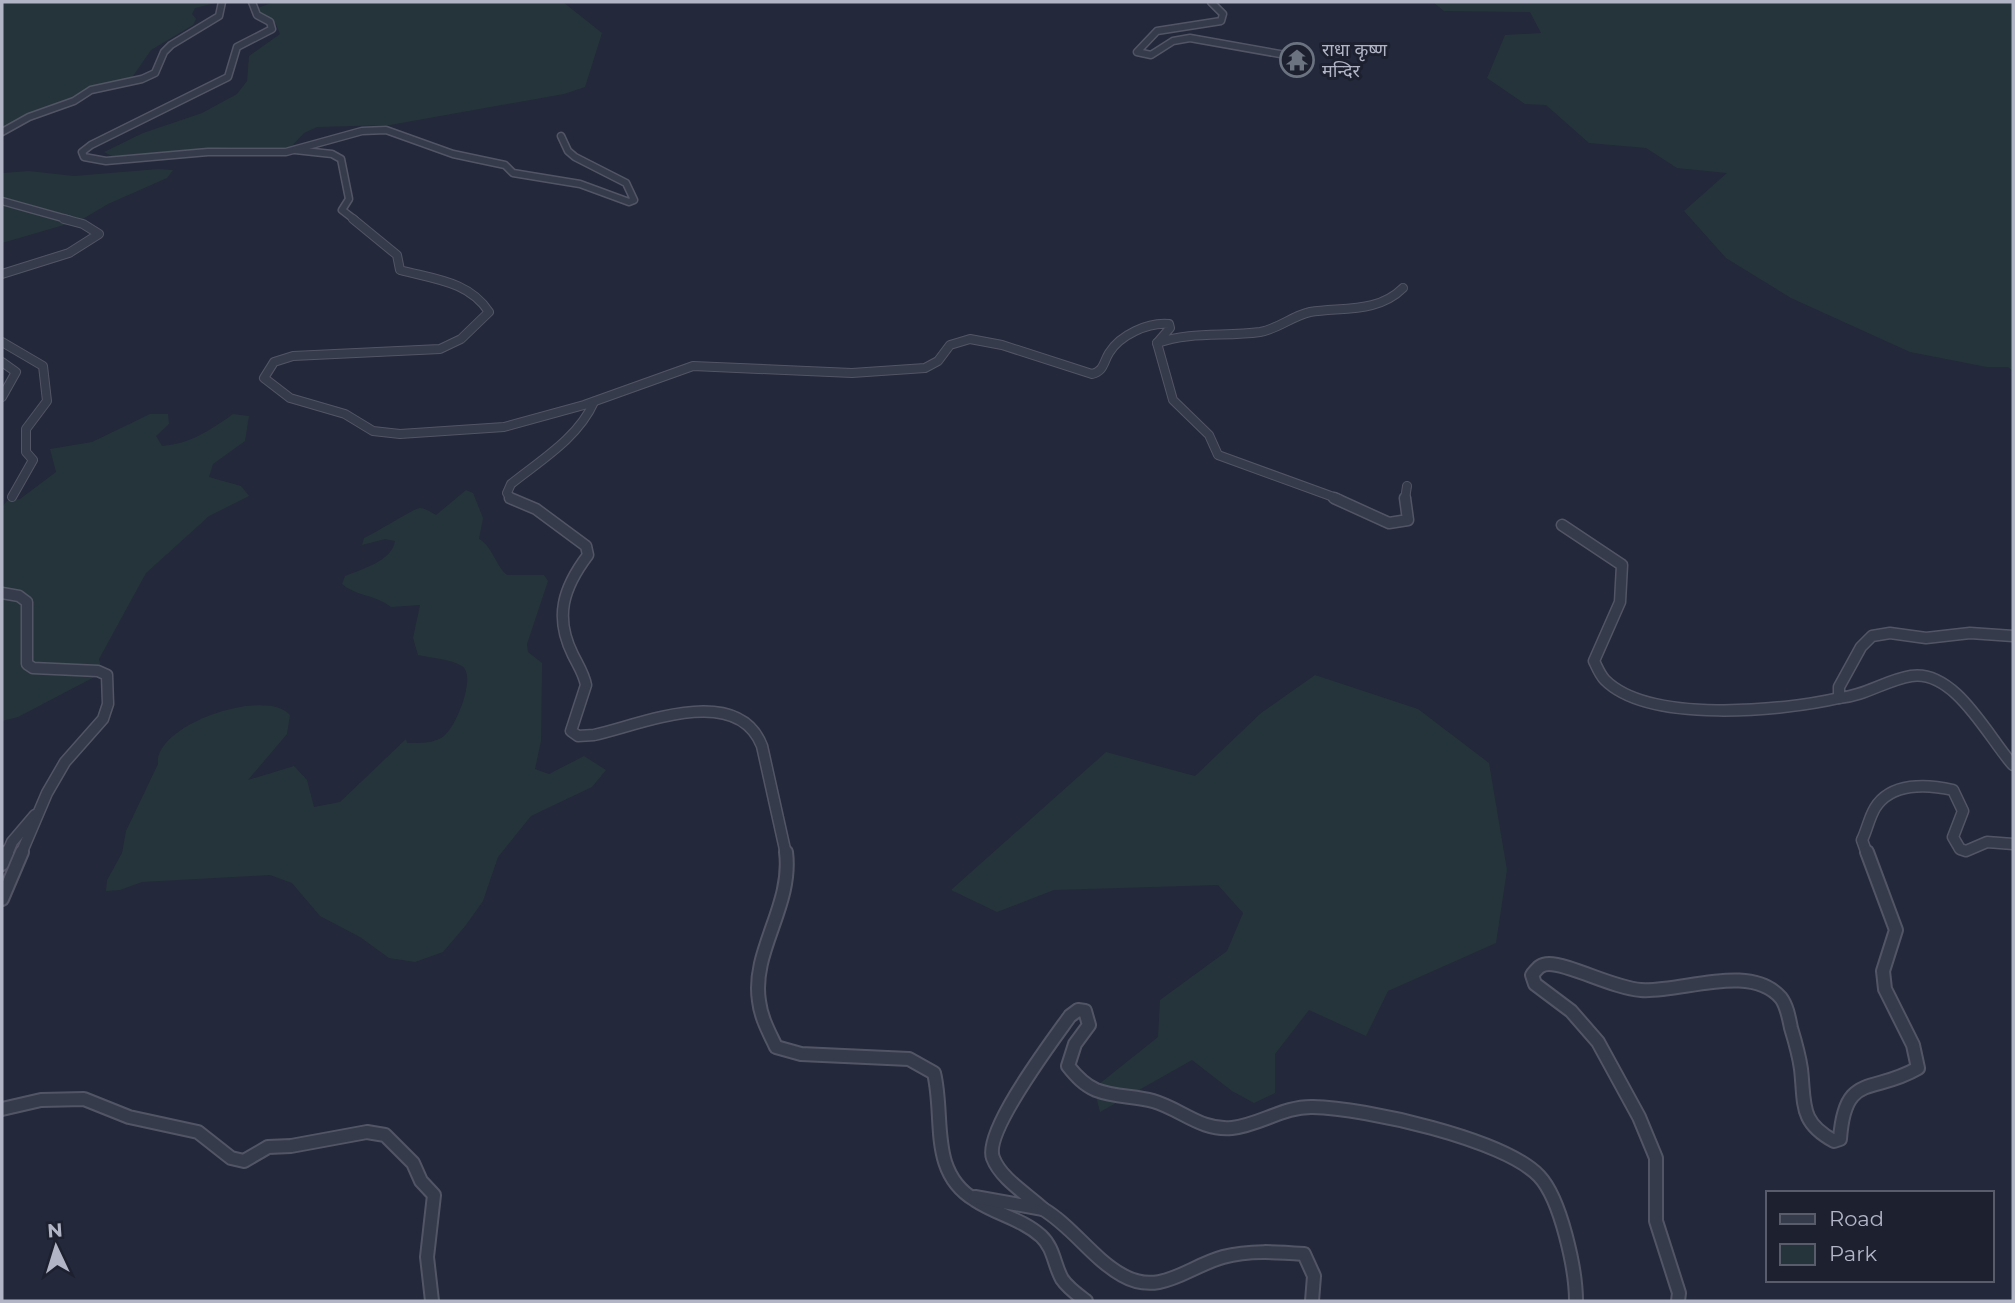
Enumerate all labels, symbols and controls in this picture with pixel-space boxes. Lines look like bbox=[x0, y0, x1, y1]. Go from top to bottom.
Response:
place label: राधा कृष्ण मन्दिर bbox=[1322, 39, 1388, 82]
temple icon: राधा कृष्ण मन्दिर bbox=[1278, 41, 1316, 79]
legend bbox=[1766, 1191, 1994, 1282]
text: Road bbox=[1829, 1206, 1884, 1231]
north arrow bbox=[21, 1212, 91, 1282]
text: N bbox=[46, 1219, 63, 1243]
text: Park bbox=[1829, 1241, 1877, 1266]

